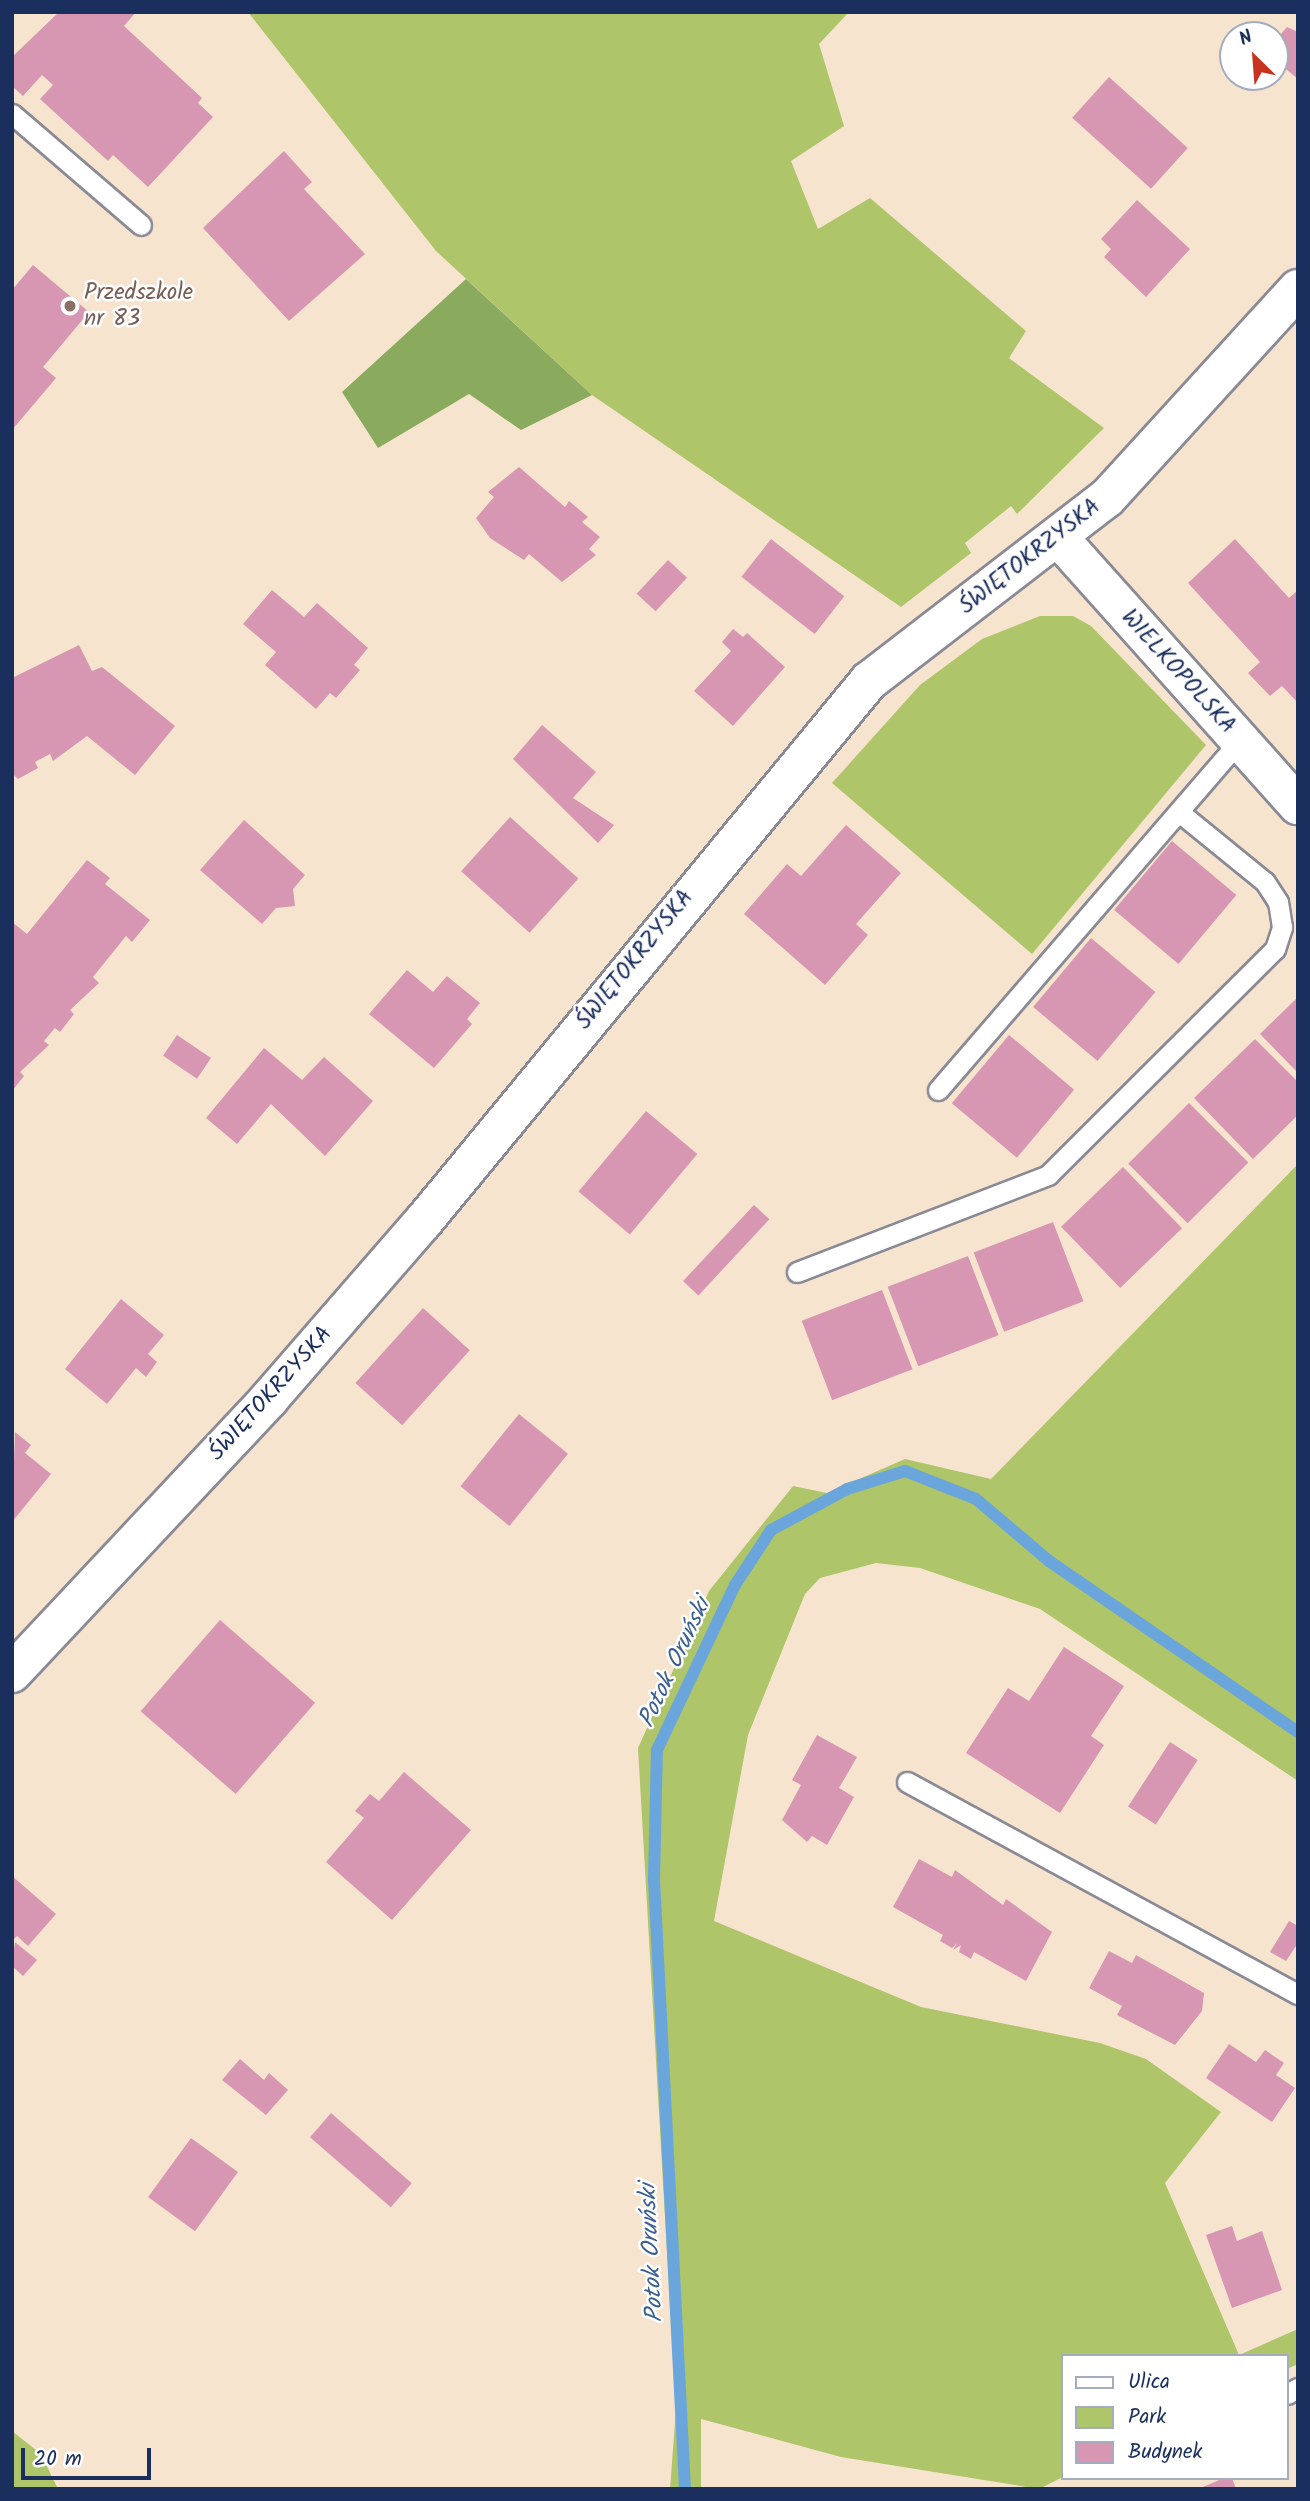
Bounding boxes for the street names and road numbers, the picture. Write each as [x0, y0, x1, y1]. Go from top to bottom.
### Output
street label: ŚWIĘTOKRZYSKA [954, 493, 1106, 621]
street label: WIELKOPOLSKA [1115, 604, 1241, 740]
street label: ŚWIĘTOKRZYSKA [570, 885, 700, 1035]
street label: ŚWIĘTOKRZYSKA [203, 1321, 339, 1467]

